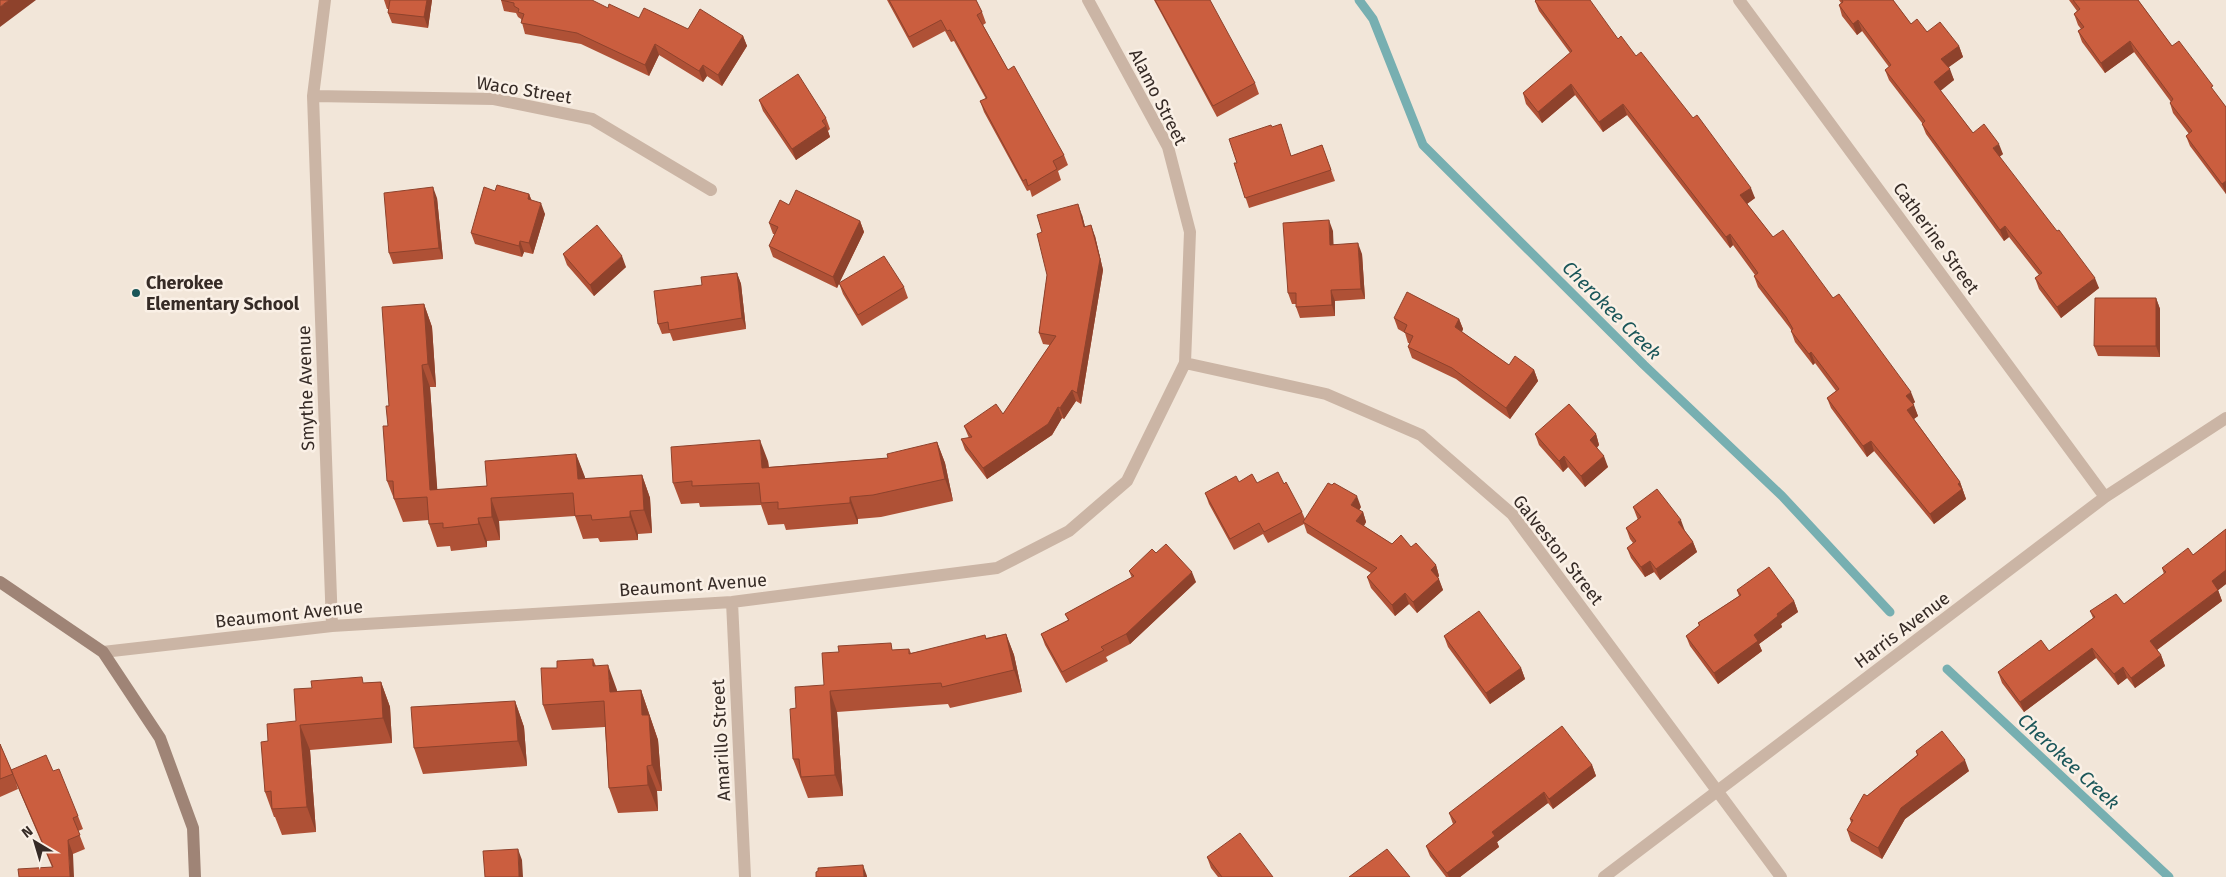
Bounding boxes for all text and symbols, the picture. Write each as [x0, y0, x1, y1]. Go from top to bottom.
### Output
street label: Alamo Street [1124, 45, 1192, 149]
street label: Waco Street [475, 72, 574, 108]
street label: Catherine Street [1888, 178, 1984, 298]
water label: Cherokee Creek [1557, 256, 1666, 365]
place label: Cherokee Elementary School [146, 272, 300, 315]
marker: Cherokee Elementary School [130, 287, 142, 299]
street label: Smythe Avenue [293, 325, 319, 451]
street label: Galveston Street [1508, 490, 1608, 610]
street label: Beaumont Avenue [618, 569, 768, 601]
street label: Harris Avenue [1850, 587, 1954, 673]
street label: Beaumont Avenue [214, 595, 364, 633]
street label: Amarillo Street [707, 678, 735, 802]
water label: Cherokee Creek [2013, 708, 2124, 814]
north arrow [10, 817, 60, 867]
text: N [18, 823, 36, 842]

